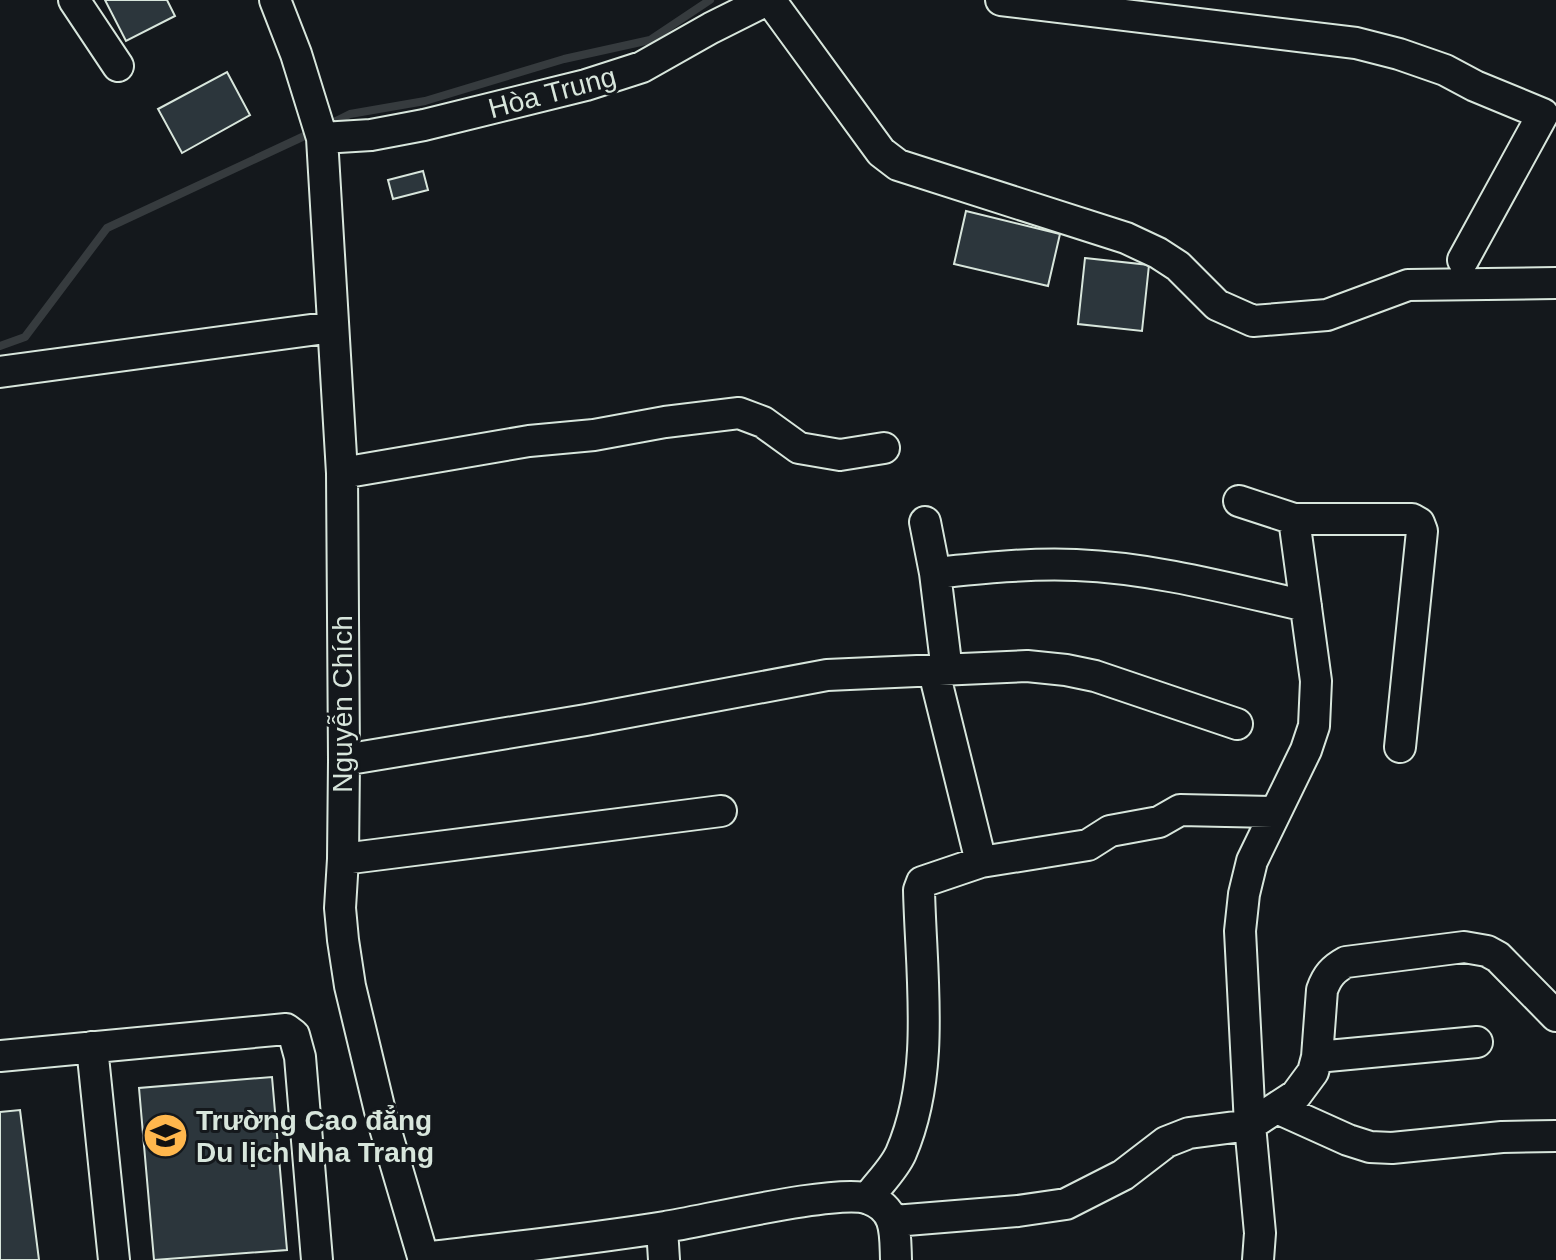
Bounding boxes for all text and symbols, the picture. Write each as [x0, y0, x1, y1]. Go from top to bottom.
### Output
street label: Hòa Trung [485, 61, 619, 124]
street label: Nguyễn Chích [327, 615, 358, 793]
place label: Trường Cao đẳng Du lịch Nha Trang [196, 1104, 434, 1168]
school or university icon: Trường Cao đẳng Du lịch Nha Trang [141, 1112, 189, 1160]

